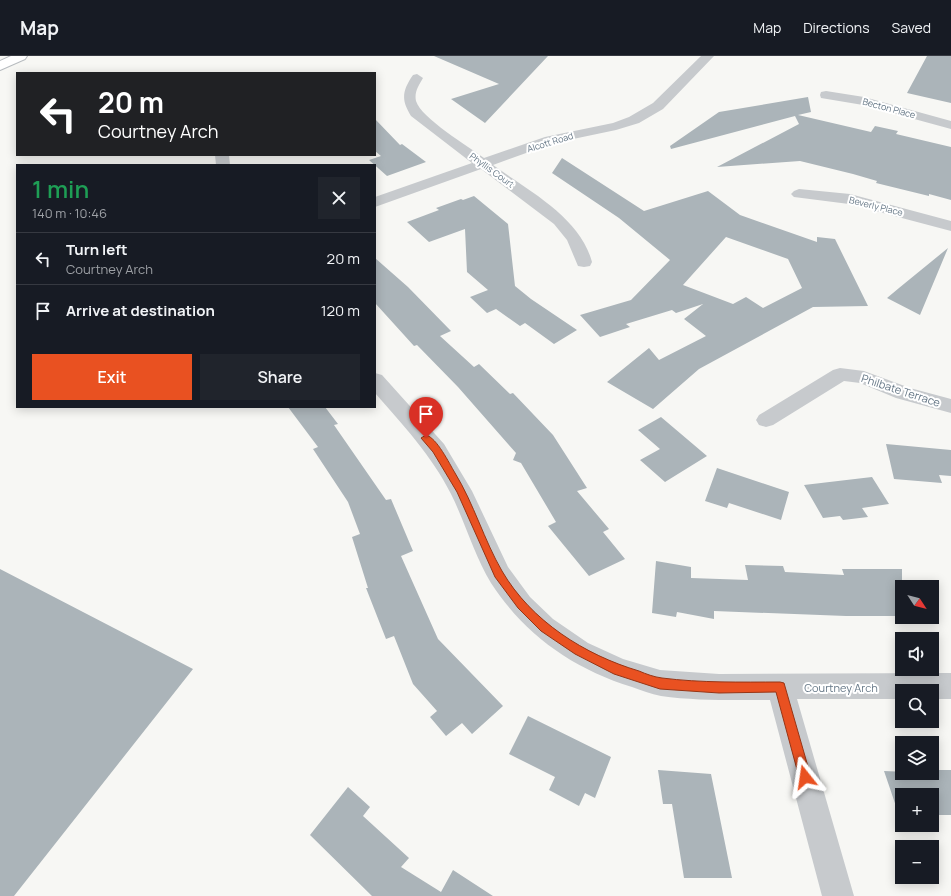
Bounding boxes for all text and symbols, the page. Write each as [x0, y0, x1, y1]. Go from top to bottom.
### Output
text: Map [20, 15, 59, 41]
text: Map [753, 18, 781, 37]
text: Directions [803, 18, 870, 37]
text: Saved [892, 18, 931, 37]
text: 20 m [98, 83, 164, 121]
icon: left [32, 88, 84, 140]
street label: Becton Place [861, 95, 917, 121]
text: Courtney Arch [98, 119, 218, 143]
street label: Alcott Road [525, 129, 575, 155]
street label: Phyllis Court [467, 149, 517, 191]
text: 1 min [32, 172, 89, 205]
button: close [318, 177, 360, 219]
street label: Beverly Place [848, 193, 904, 219]
text: 140 m · 10:46 [32, 204, 107, 222]
text: Turn left [66, 239, 128, 260]
icon: left [32, 248, 54, 270]
text: 20 m [327, 248, 360, 269]
text: Courtney Arch [66, 260, 153, 278]
icon: arrive [32, 300, 54, 322]
text: Arrive at destination [66, 300, 215, 321]
text: 120 m [321, 300, 360, 321]
button: Exit [32, 354, 192, 400]
button: Share [200, 354, 360, 400]
street label: Philbate Terrace [860, 370, 943, 410]
pin [409, 397, 443, 438]
icon: arrive [415, 403, 437, 425]
north arrow [895, 580, 939, 624]
map controls [895, 580, 939, 884]
button: sound [895, 632, 939, 676]
street label: Courtney Arch [804, 680, 878, 695]
button: search [895, 684, 939, 728]
button: layers [895, 736, 939, 780]
position arrow [784, 756, 826, 798]
button: + [895, 788, 939, 832]
button: − [895, 840, 939, 884]

